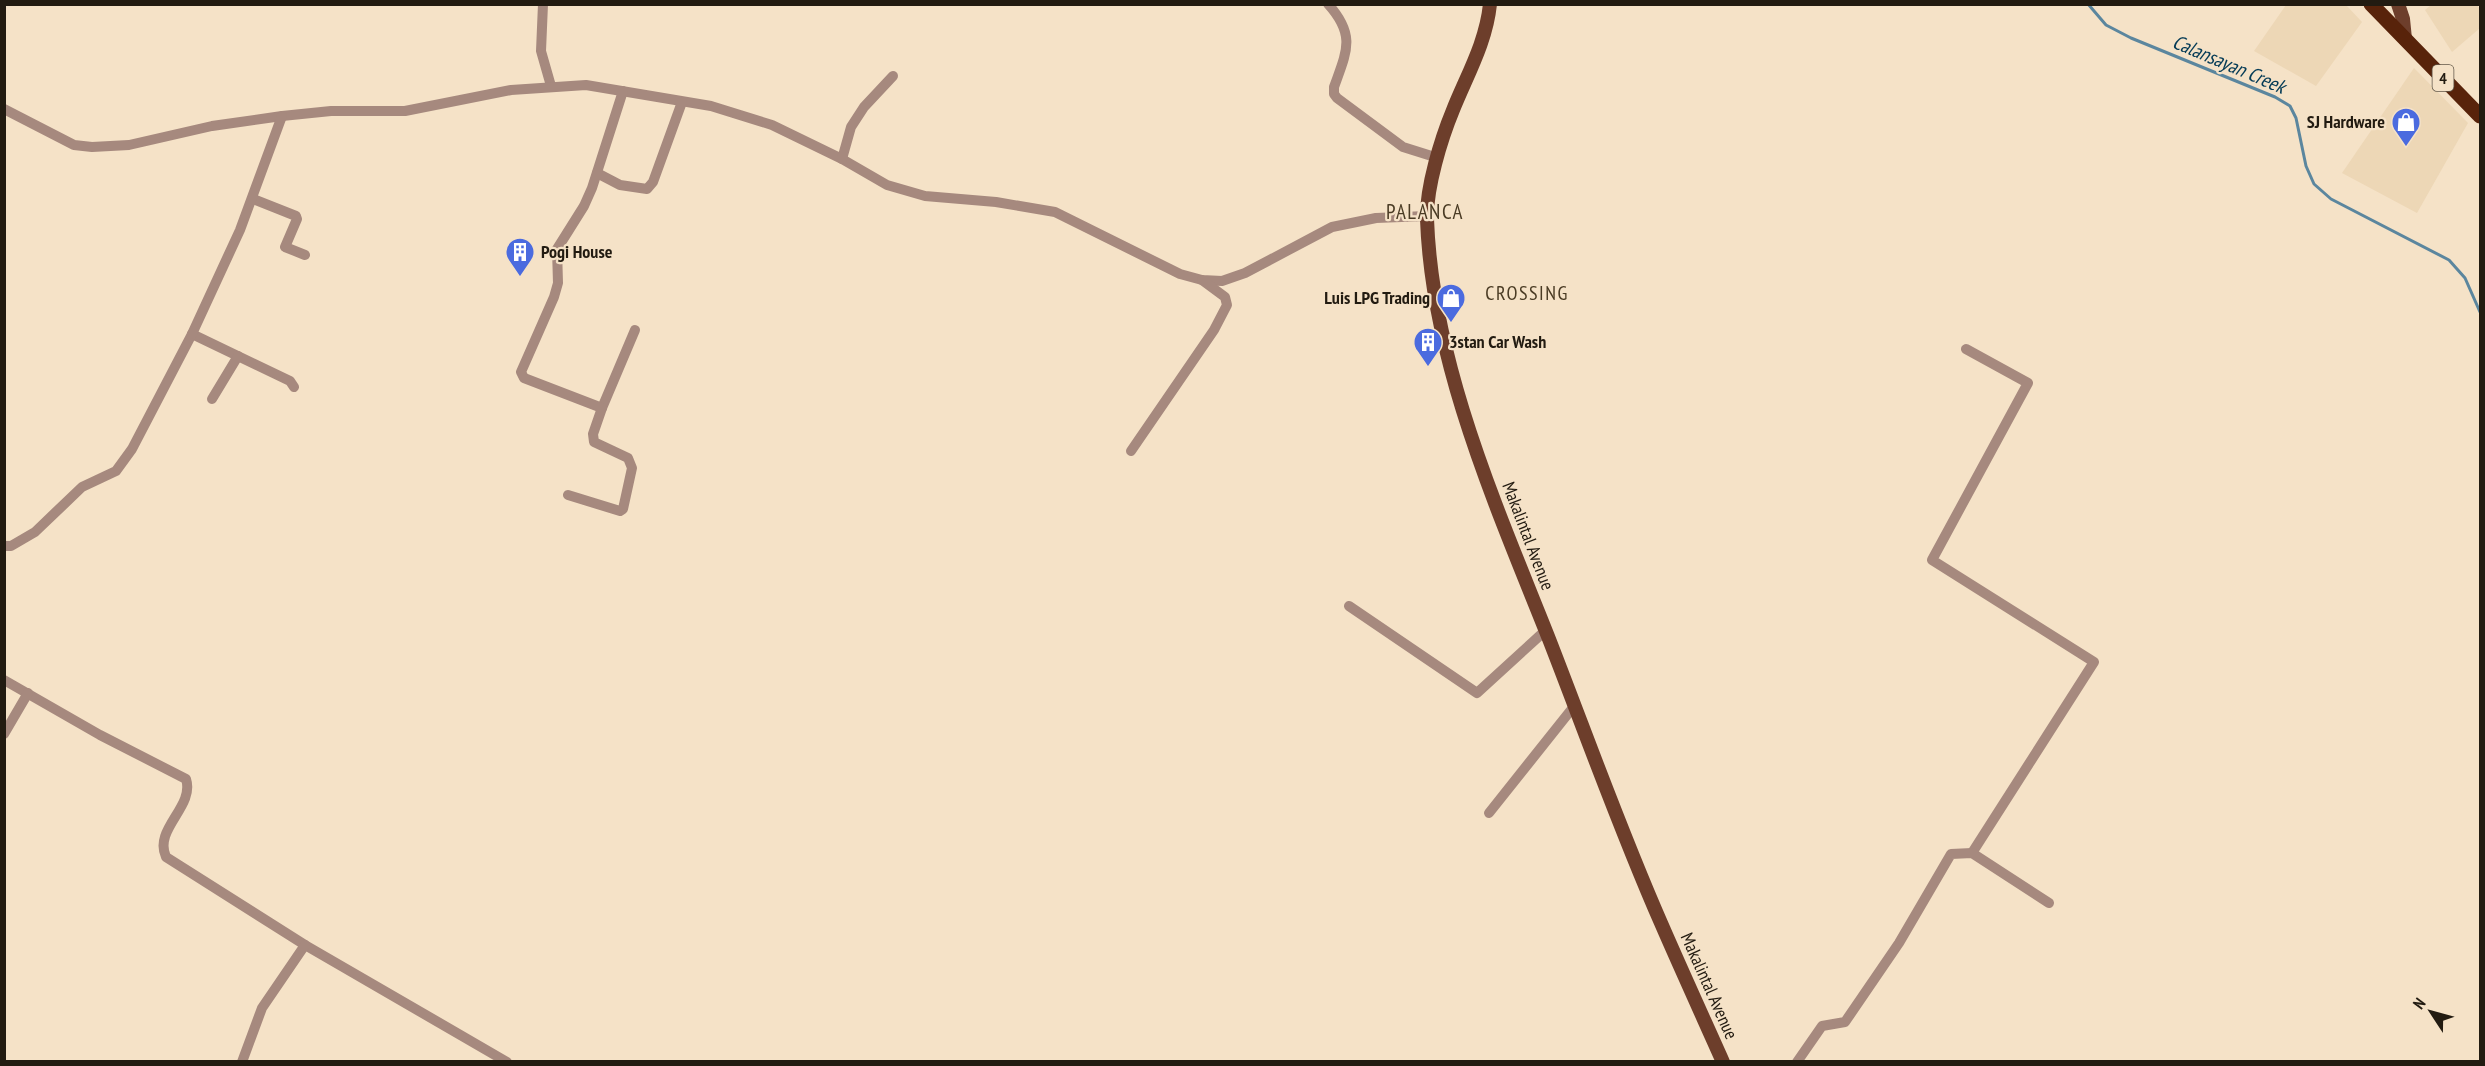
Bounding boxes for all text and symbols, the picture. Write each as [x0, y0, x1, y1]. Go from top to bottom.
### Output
water label: Calansayan Creek [2169, 29, 2291, 100]
road number: 4 [2432, 65, 2454, 91]
shop icon: SJ Hardware [2390, 106, 2422, 148]
place label: SJ Hardware [2307, 110, 2385, 133]
district label: PALANCA [1386, 198, 1464, 225]
building icon: Pogi House [504, 236, 536, 278]
place label: Pogi House [541, 240, 613, 263]
district label: CROSSING [1485, 280, 1569, 306]
shop icon: Luis LPG Trading [1435, 282, 1467, 324]
place label: Luis LPG Trading [1324, 286, 1430, 309]
building icon: 3stan Car Wash [1412, 326, 1444, 368]
place label: 3stan Car Wash [1449, 330, 1546, 353]
street label: Makalintal Avenue [1497, 478, 1560, 593]
street label: Makalintal Avenue [1676, 929, 1743, 1043]
north arrow [2401, 982, 2461, 1042]
text: N [2408, 994, 2429, 1013]

